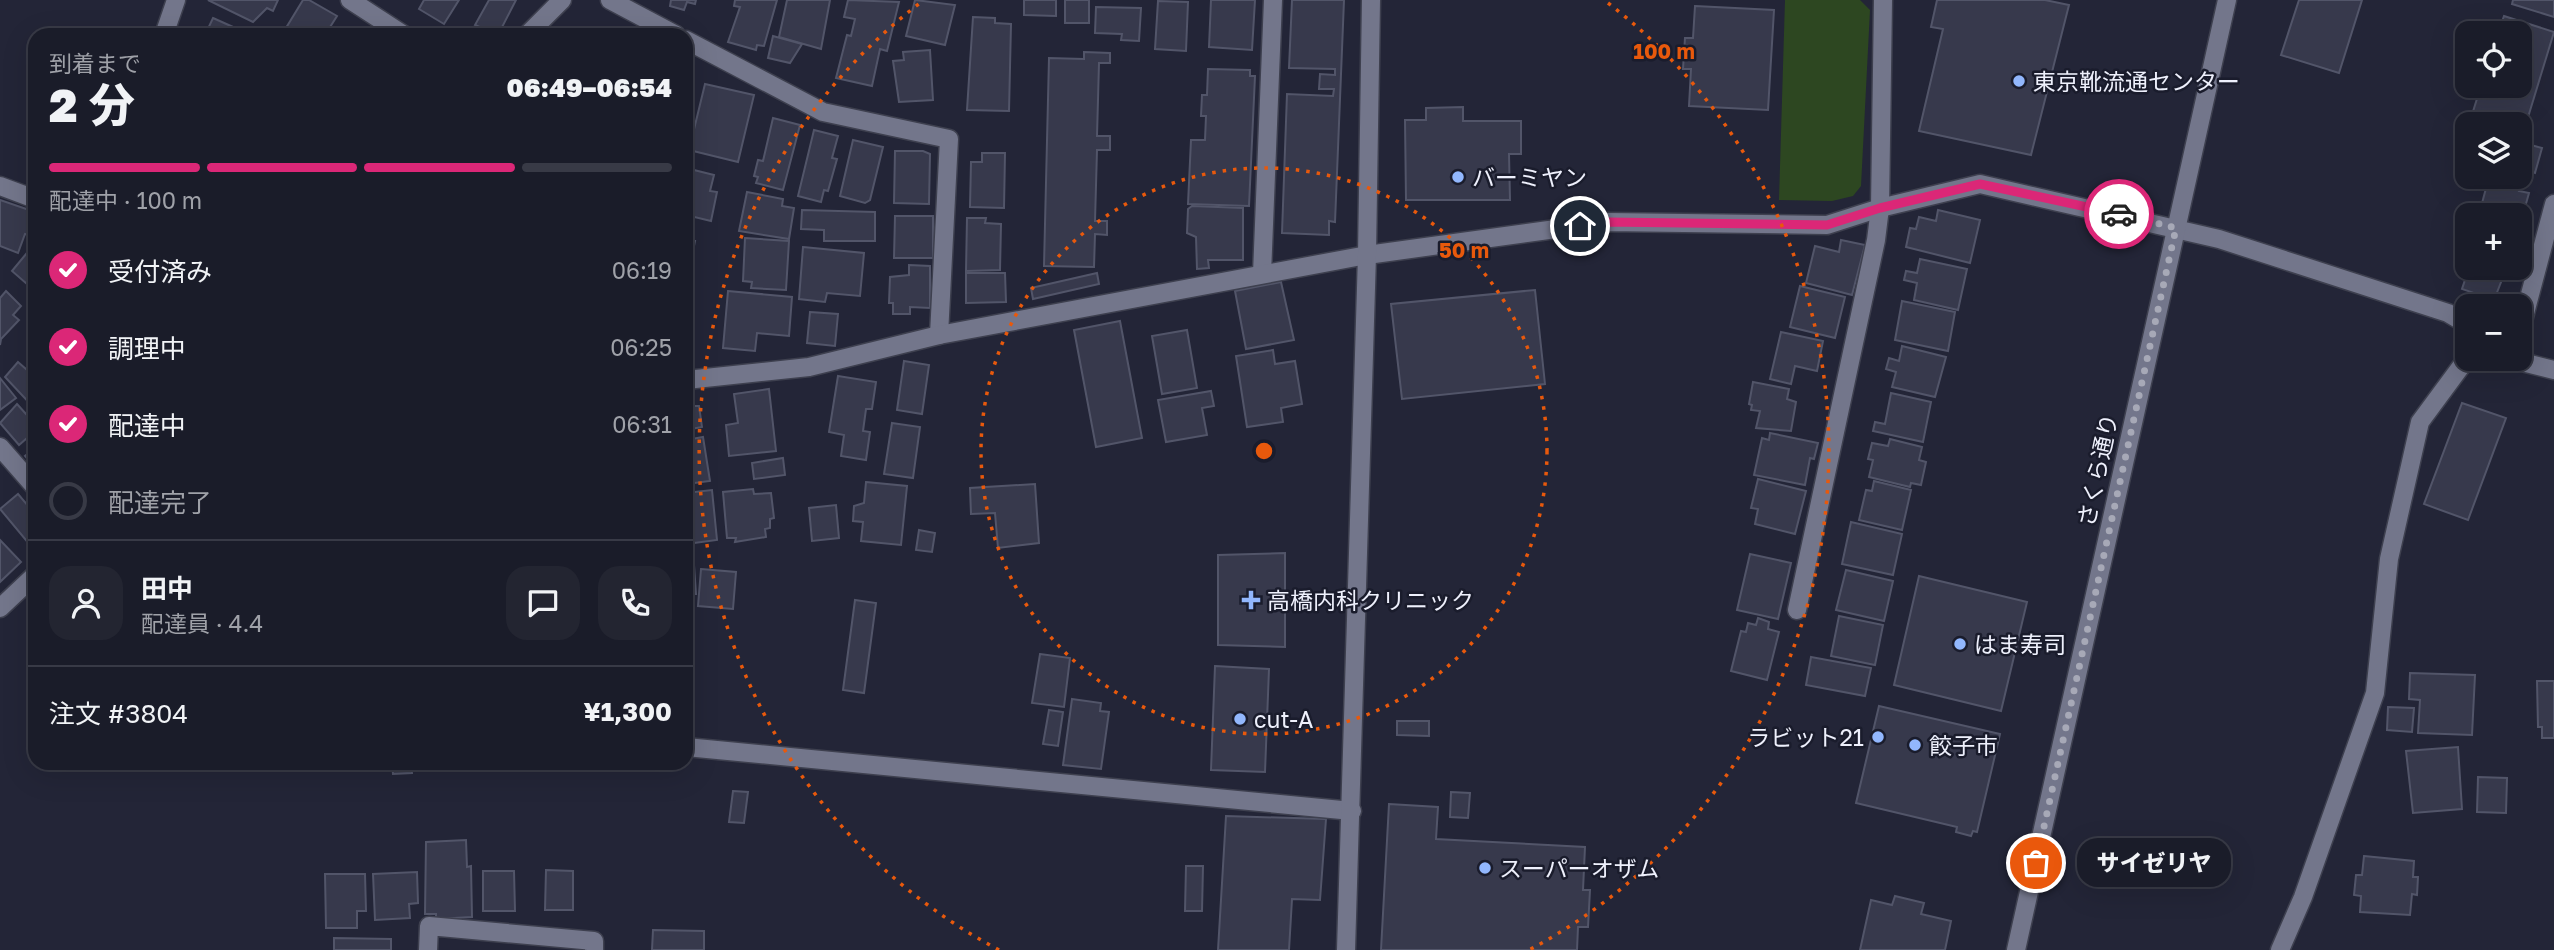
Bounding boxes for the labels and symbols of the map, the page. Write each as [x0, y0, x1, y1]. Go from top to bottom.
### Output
text: 100 m [1633, 38, 1695, 64]
place label: 東京靴流通センター [2033, 67, 2240, 95]
marker: 東京靴流通センター [2011, 73, 2027, 89]
place label: バーミヤン [1472, 163, 1587, 191]
marker: バーミヤン [1450, 169, 1466, 185]
courier [2084, 179, 2154, 249]
pin [1550, 196, 1610, 256]
text: 50 m [1439, 237, 1489, 263]
street label: さくら通り [2071, 411, 2123, 529]
centre of rings [1252, 439, 1276, 463]
place label: 高橋内科クリニック [1267, 586, 1474, 614]
marker: 高橋内科クリニック [1241, 590, 1261, 610]
place label: はま寿司 [1974, 630, 2066, 658]
marker: はま寿司 [1952, 636, 1968, 652]
place label: cut-A [1254, 705, 1313, 733]
marker: cut-A [1232, 711, 1248, 727]
place label: ラビット21 [1748, 723, 1864, 751]
marker: ラビット21 [1870, 729, 1886, 745]
place label: 餃子市 [1929, 731, 1998, 759]
marker: 餃子市 [1907, 737, 1923, 753]
pin [2006, 833, 2066, 893]
callout: サイゼリヤ [2078, 838, 2232, 888]
place label: スーパーオザム [1499, 854, 1659, 882]
marker: スーパーオザム [1477, 860, 1493, 876]

